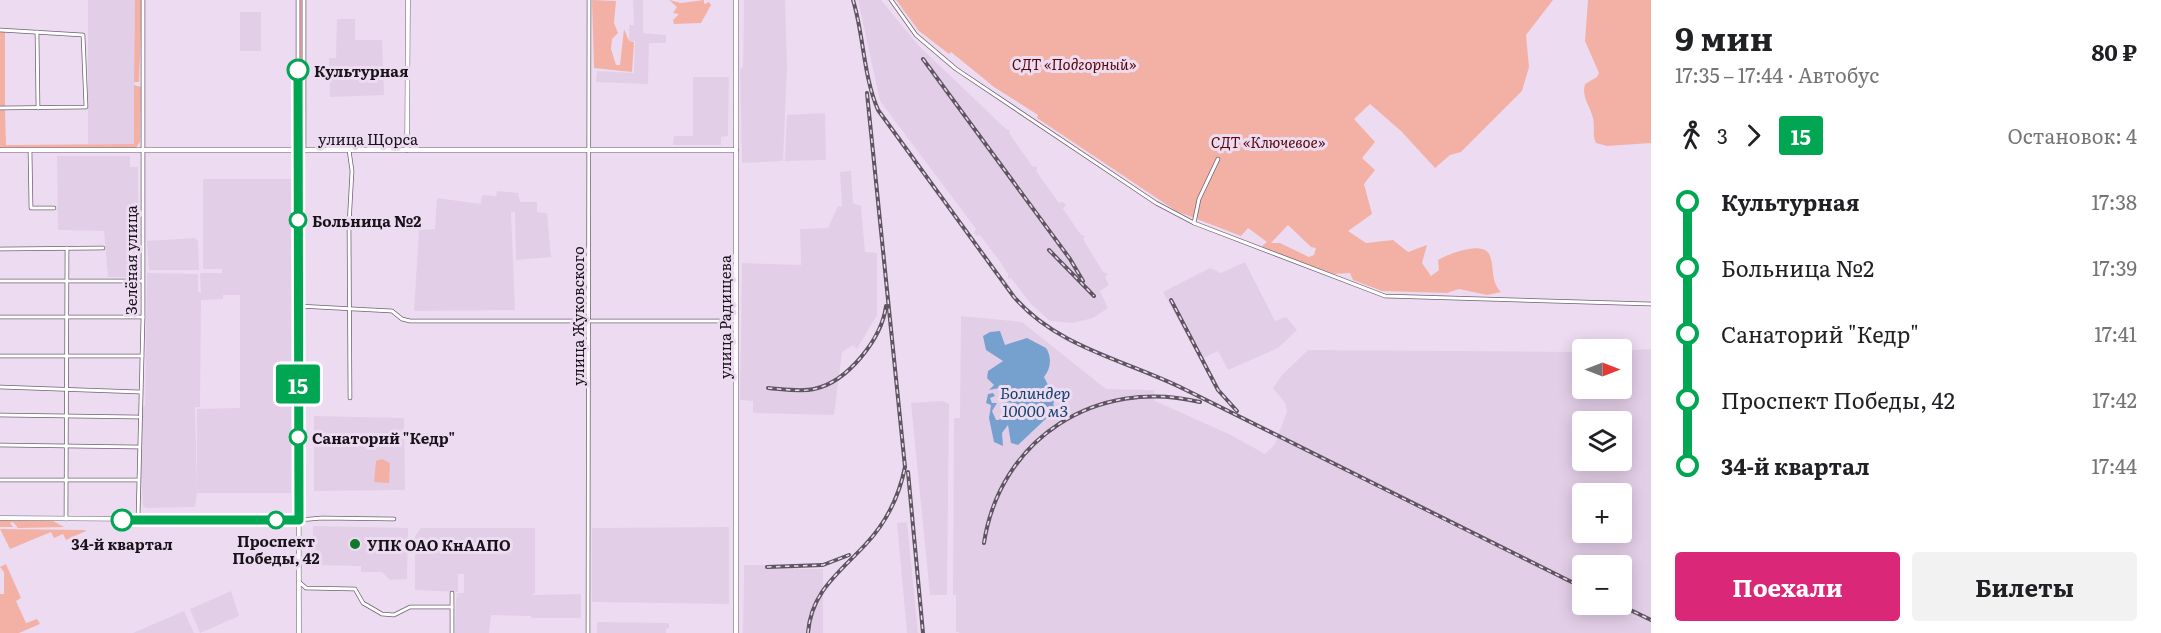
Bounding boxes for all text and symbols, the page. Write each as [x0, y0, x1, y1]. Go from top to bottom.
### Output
text: 9 мин [1675, 12, 1773, 61]
text: 80 ₽ [2091, 35, 2137, 68]
park label: СДТ «Подгорный» [1012, 52, 1137, 75]
marker: Культурная [287, 59, 309, 81]
place label: Культурная [314, 59, 409, 82]
text: 17:35 – 17:44 · Автобус [1675, 59, 1879, 89]
icon: walk [1675, 119, 1708, 152]
icon: forward [1737, 119, 1770, 152]
text: 3 [1717, 120, 1728, 150]
text: 15 [1791, 120, 1811, 151]
text: Остановок: 4 [2008, 120, 2137, 150]
street label: улица Щорса [318, 127, 419, 150]
park label: СДТ «Ключевое» [1211, 130, 1326, 153]
text: Культурная [1721, 185, 1860, 218]
text: 17:38 [2091, 186, 2137, 216]
street label: Зелёная улица [119, 204, 142, 315]
place label: Больница №2 [312, 209, 421, 232]
marker: Больница №2 [289, 211, 307, 229]
street label: улица Жуковского [566, 246, 589, 386]
text: Больница №2 [1721, 251, 1874, 284]
text: 17:39 [2092, 252, 2137, 282]
street label: улица Радищева [713, 254, 736, 379]
text: Санаторий "Кедр" [1721, 317, 1919, 350]
text: 17:41 [2094, 318, 2137, 348]
north arrow [1572, 339, 1632, 399]
map controls [1572, 339, 1632, 615]
line badge: 15 [271, 364, 325, 404]
text: 15 [288, 369, 308, 400]
water label: Болиндер 10000 м3 [1000, 380, 1070, 422]
text: Проспект Победы, 42 [1721, 383, 1955, 416]
text: 17:42 [2092, 384, 2137, 414]
button: layers [1572, 411, 1632, 471]
place label: Санаторий "Кедр" [312, 426, 455, 449]
marker: Санаторий "Кедр" [289, 428, 307, 446]
text: 34-й квартал [1721, 449, 1870, 482]
text: 17:44 [2091, 450, 2137, 480]
button: + [1572, 483, 1632, 543]
marker: 34-й квартал [111, 509, 133, 531]
marker: Проспект Победы, 42 [267, 511, 285, 529]
place label: Проспект Победы, 42 [232, 529, 320, 569]
place label: 34-й квартал [71, 532, 173, 555]
place label: УПК ОАО КнААПО [367, 533, 511, 556]
marker: УПК ОАО КнААПО [348, 537, 362, 551]
button: Поехали [1675, 552, 1900, 621]
button: Билеты [1912, 552, 2137, 621]
button: − [1572, 555, 1632, 615]

